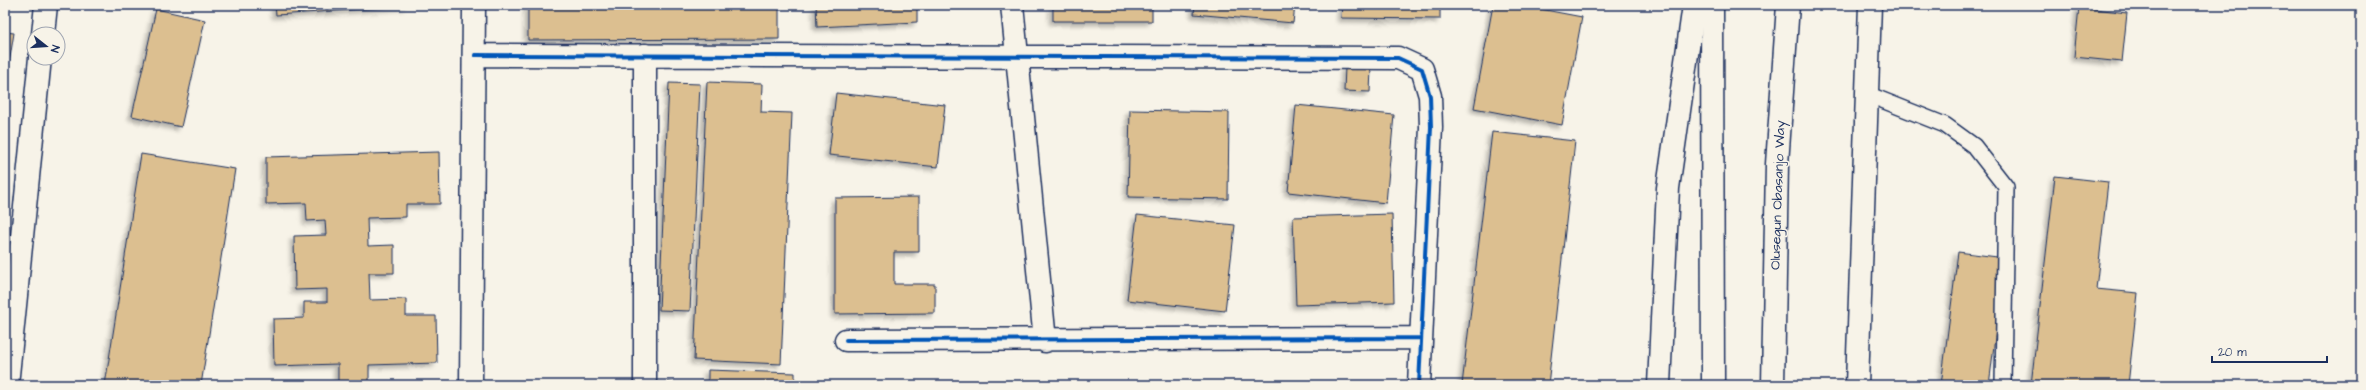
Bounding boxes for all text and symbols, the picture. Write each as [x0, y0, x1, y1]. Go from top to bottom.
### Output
north arrow [26, 26, 66, 66]
text: N [47, 43, 63, 54]
street label: Olusegun Obasanjo Way [1765, 120, 1791, 270]
scale bar [2212, 338, 2327, 364]
text: 20 m [2218, 344, 2247, 361]

